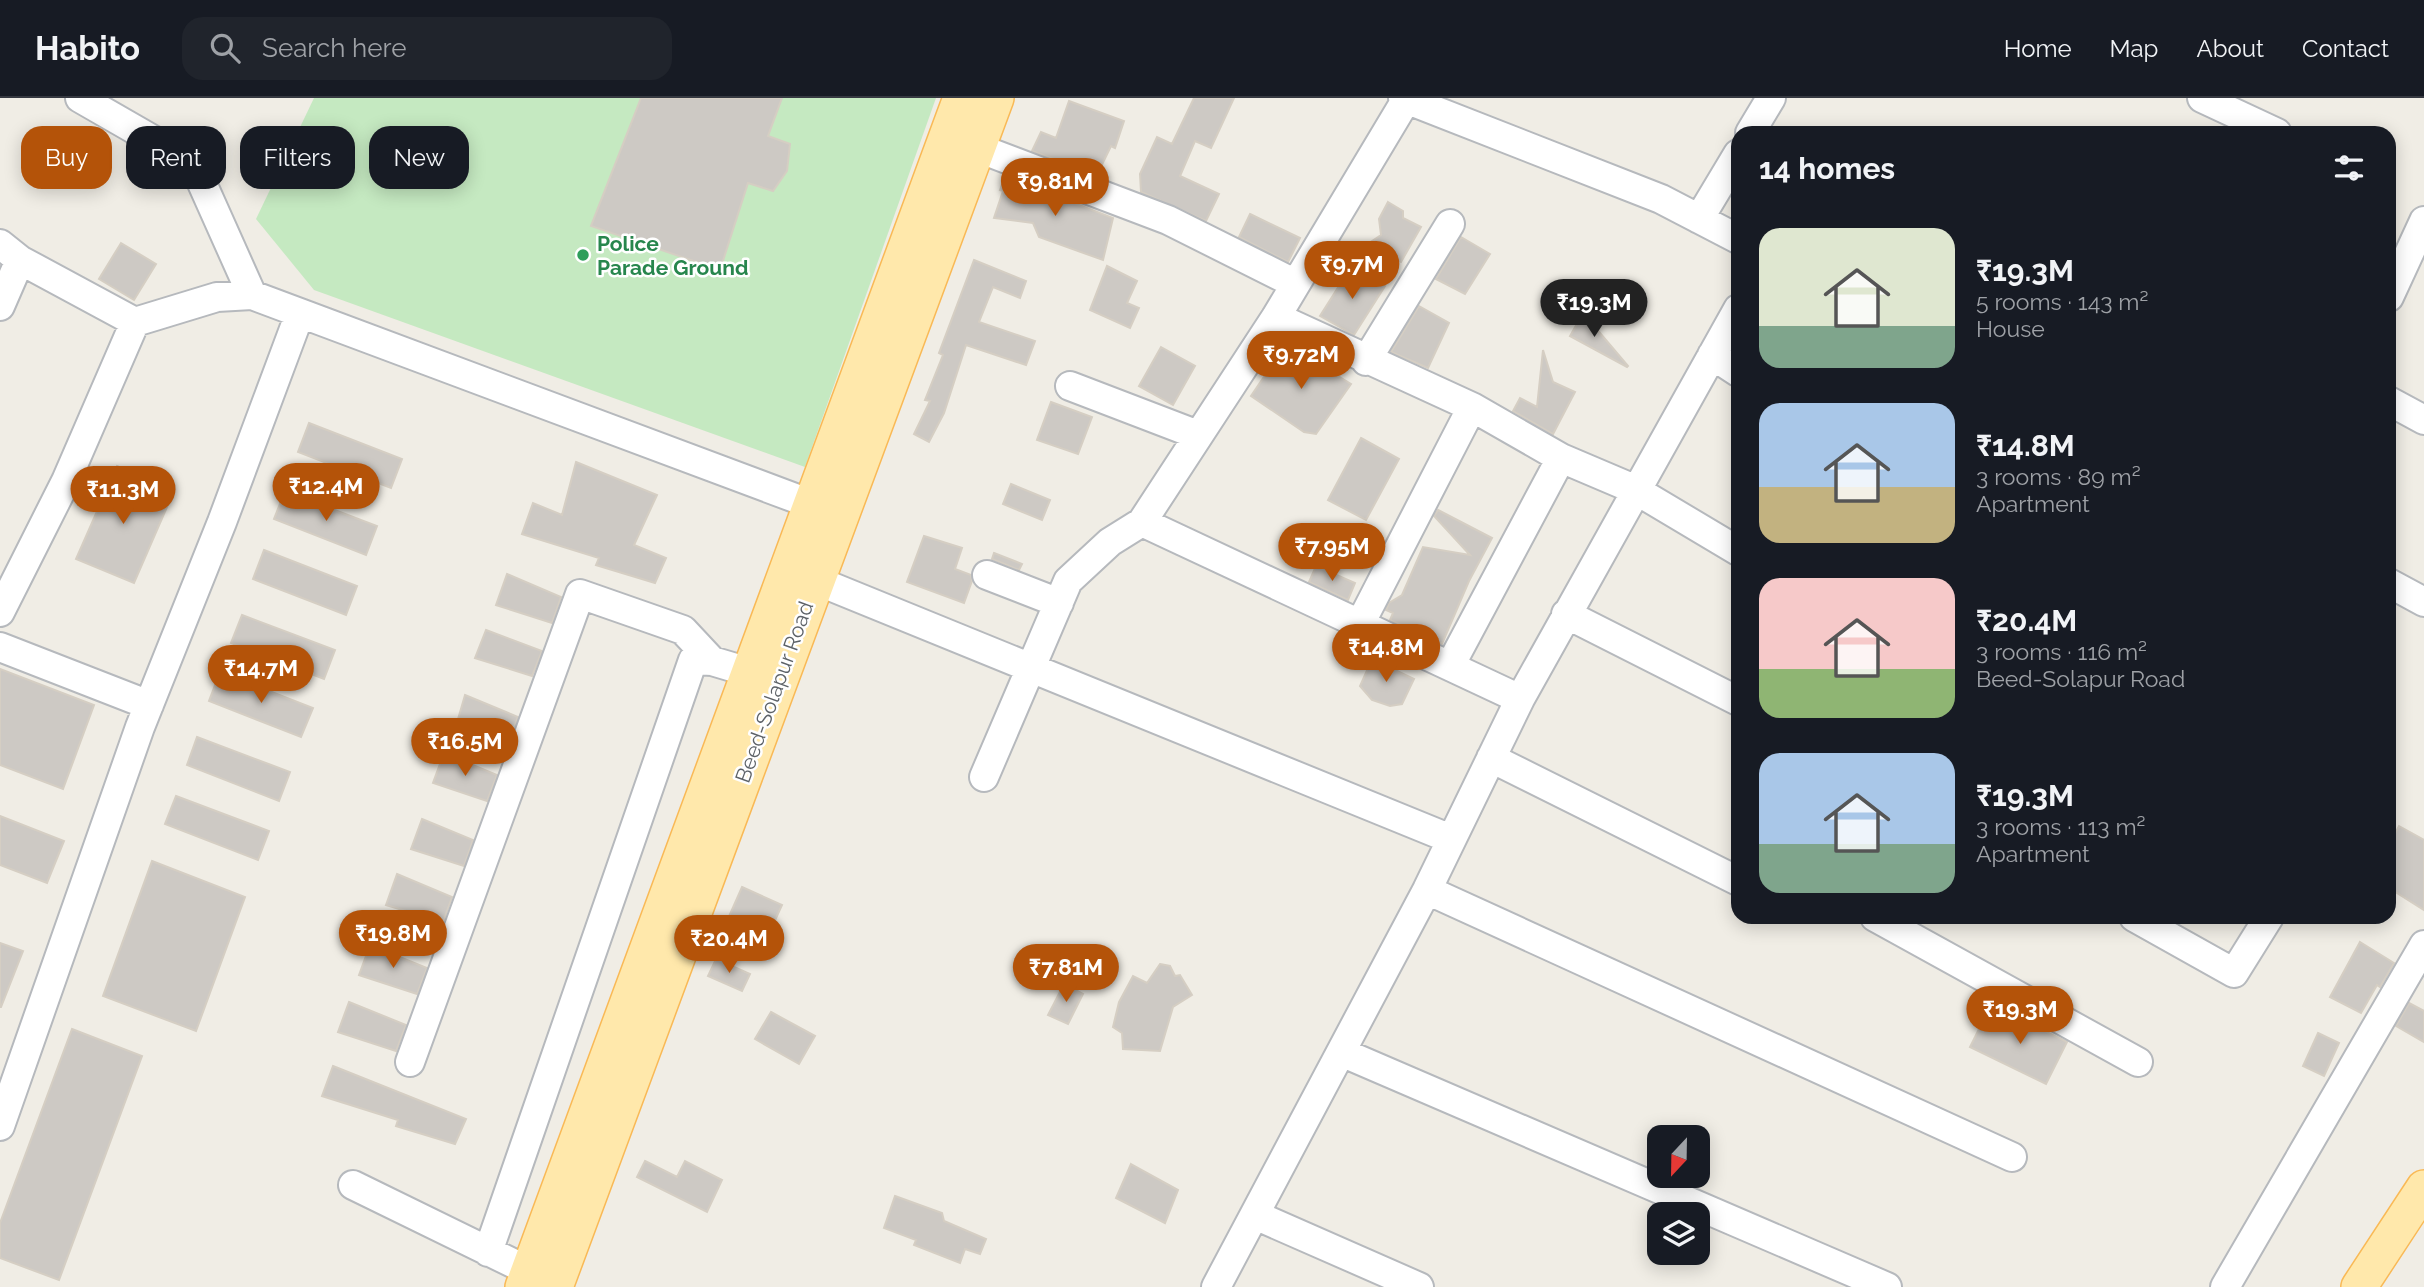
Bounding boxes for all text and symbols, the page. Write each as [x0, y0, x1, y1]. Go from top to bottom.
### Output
search box [182, 17, 672, 80]
text: Habito [35, 29, 140, 68]
icon: search [206, 29, 244, 67]
text: Search here [262, 33, 406, 63]
text: Home [2004, 34, 2072, 63]
text: Map [2110, 34, 2158, 63]
text: About [2196, 34, 2264, 63]
text: Contact [2302, 34, 2389, 63]
chip: Buy [21, 126, 112, 189]
chip: Rent [126, 126, 226, 189]
chip: Filters [240, 126, 355, 189]
chip: New [369, 126, 469, 189]
icon: filters [2330, 149, 2368, 187]
text: 14 homes [1759, 151, 1895, 186]
pin: ₹9.81M [998, 158, 1112, 218]
text: ₹9.81M [1017, 167, 1093, 194]
place label: Police Parade Ground [597, 231, 748, 280]
pin: ₹9.7M [1303, 242, 1401, 301]
marker: Police Parade Ground [575, 247, 591, 263]
text: ₹9.7M [1320, 250, 1384, 277]
text: ₹19.3M [1976, 253, 2074, 288]
icon: home [1815, 256, 1899, 340]
pin: ₹19.3M [1537, 280, 1651, 339]
text: ₹19.3M [1556, 288, 1632, 315]
text: 5 rooms · 143 m² [1976, 288, 2148, 315]
text: House [1976, 315, 2045, 342]
pin: ₹9.72M [1244, 331, 1358, 391]
text: ₹9.72M [1263, 340, 1339, 367]
text: ₹14.8M [1976, 428, 2075, 463]
icon: home [1815, 431, 1899, 515]
text: 3 rooms · 89 m² [1976, 463, 2141, 490]
pin: ₹12.4M [269, 464, 383, 523]
pin: ₹11.3M [66, 466, 180, 526]
text: ₹12.4M [289, 472, 363, 499]
text: ₹11.3M [87, 475, 159, 502]
text: Apartment [1976, 490, 2090, 517]
pin: ₹7.95M [1275, 524, 1389, 583]
text: ₹7.95M [1294, 532, 1370, 559]
street label: Beed-Solapur Road [730, 598, 818, 786]
text: ₹20.4M [1976, 603, 2077, 638]
icon: home [1815, 606, 1899, 690]
pin: ₹14.8M [1329, 624, 1443, 684]
text: ₹14.8M [1348, 633, 1424, 660]
text: 3 rooms · 116 m² [1976, 638, 2147, 665]
pin: ₹14.7M [204, 646, 318, 705]
text: ₹14.7M [224, 654, 298, 681]
text: Beed-Solapur Road [1976, 665, 2185, 692]
pin: ₹16.5M [408, 718, 522, 778]
text: ₹16.5M [427, 727, 503, 754]
text: ₹19.3M [1976, 778, 2074, 813]
icon: home [1815, 781, 1899, 865]
text: 3 rooms · 113 m² [1976, 813, 2145, 840]
text: Apartment [1976, 840, 2090, 867]
pin: ₹19.8M [336, 910, 450, 970]
pin: ₹20.4M [672, 916, 786, 975]
text: ₹19.8M [355, 919, 431, 946]
text: ₹20.4M [690, 924, 768, 951]
pin: ₹7.81M [1009, 944, 1123, 1004]
text: ₹7.81M [1029, 953, 1103, 980]
pin: ₹19.3M [1963, 986, 2077, 1046]
text: ₹19.3M [1982, 995, 2058, 1022]
north arrow [1647, 1125, 1710, 1188]
map controls [1647, 1125, 1710, 1265]
button: layers [1647, 1202, 1710, 1265]

